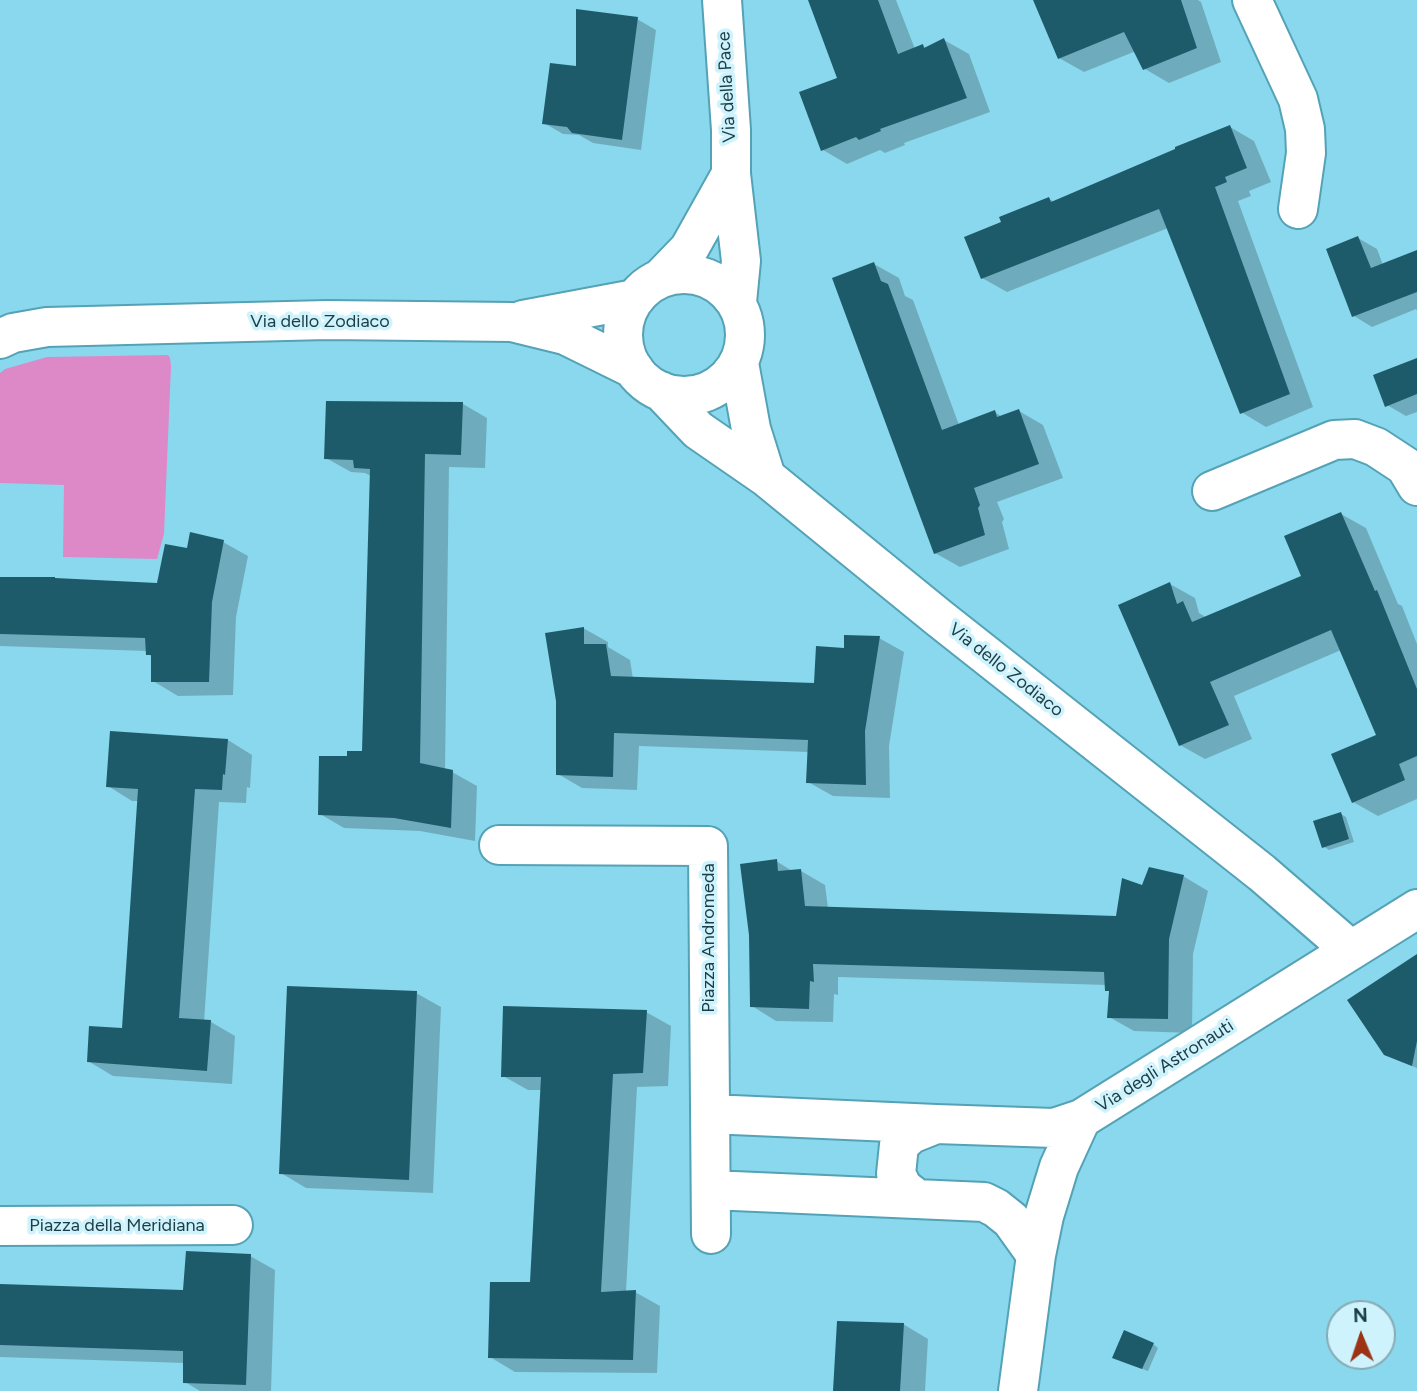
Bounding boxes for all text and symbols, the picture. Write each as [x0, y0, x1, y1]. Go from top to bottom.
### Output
street label: Via della Pace [713, 31, 741, 143]
street label: Via dello Zodiaco [250, 311, 390, 333]
street label: Via dello Zodiaco [944, 619, 1068, 721]
street label: Piazza Andromeda [698, 863, 720, 1013]
street label: Via degli Astronauti [1092, 1015, 1238, 1117]
street label: Piazza della Meridiana [29, 1215, 205, 1237]
north arrow [1326, 1300, 1396, 1370]
text: N [1353, 1304, 1368, 1327]

